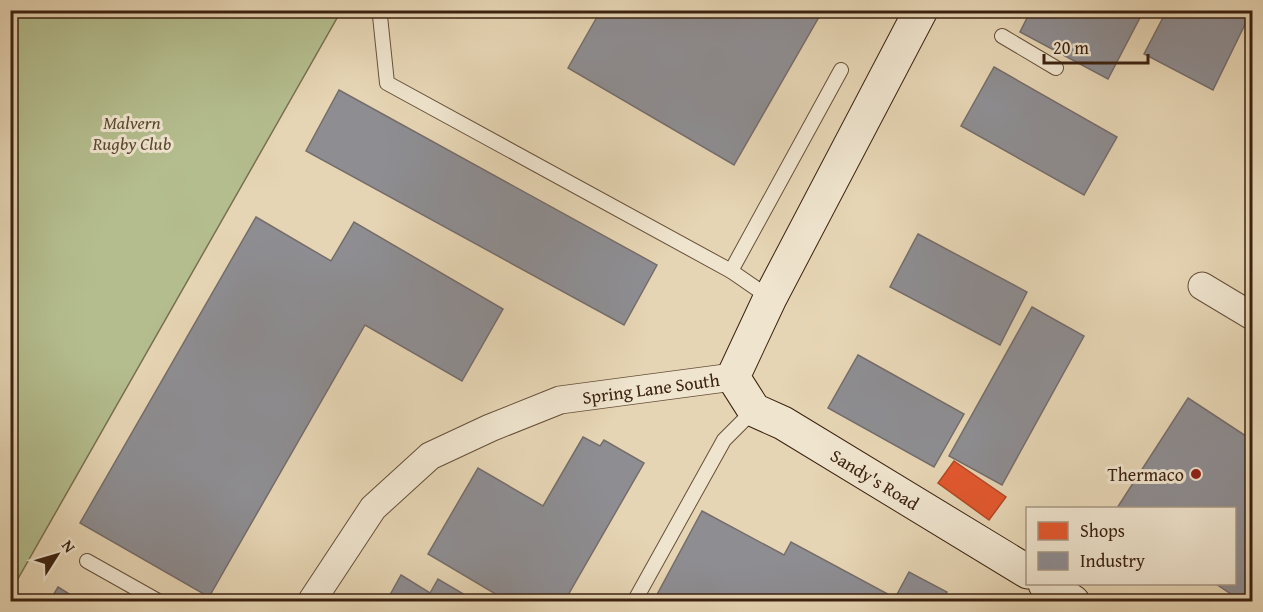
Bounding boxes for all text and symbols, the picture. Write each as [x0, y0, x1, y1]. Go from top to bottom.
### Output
scale bar [1044, 27, 1148, 65]
text: 20 m [1053, 34, 1089, 61]
park label: Malvern Rugby Club [92, 109, 172, 157]
street label: Spring Lane South [581, 365, 721, 410]
street label: Sandy's Road [826, 442, 925, 517]
place label: Thermaco [1108, 461, 1184, 488]
marker: Thermaco [1189, 467, 1203, 481]
legend [1026, 507, 1236, 585]
text: Shops [1080, 517, 1125, 544]
north arrow [27, 525, 87, 585]
text: N [56, 534, 82, 558]
text: Industry [1080, 547, 1145, 574]

